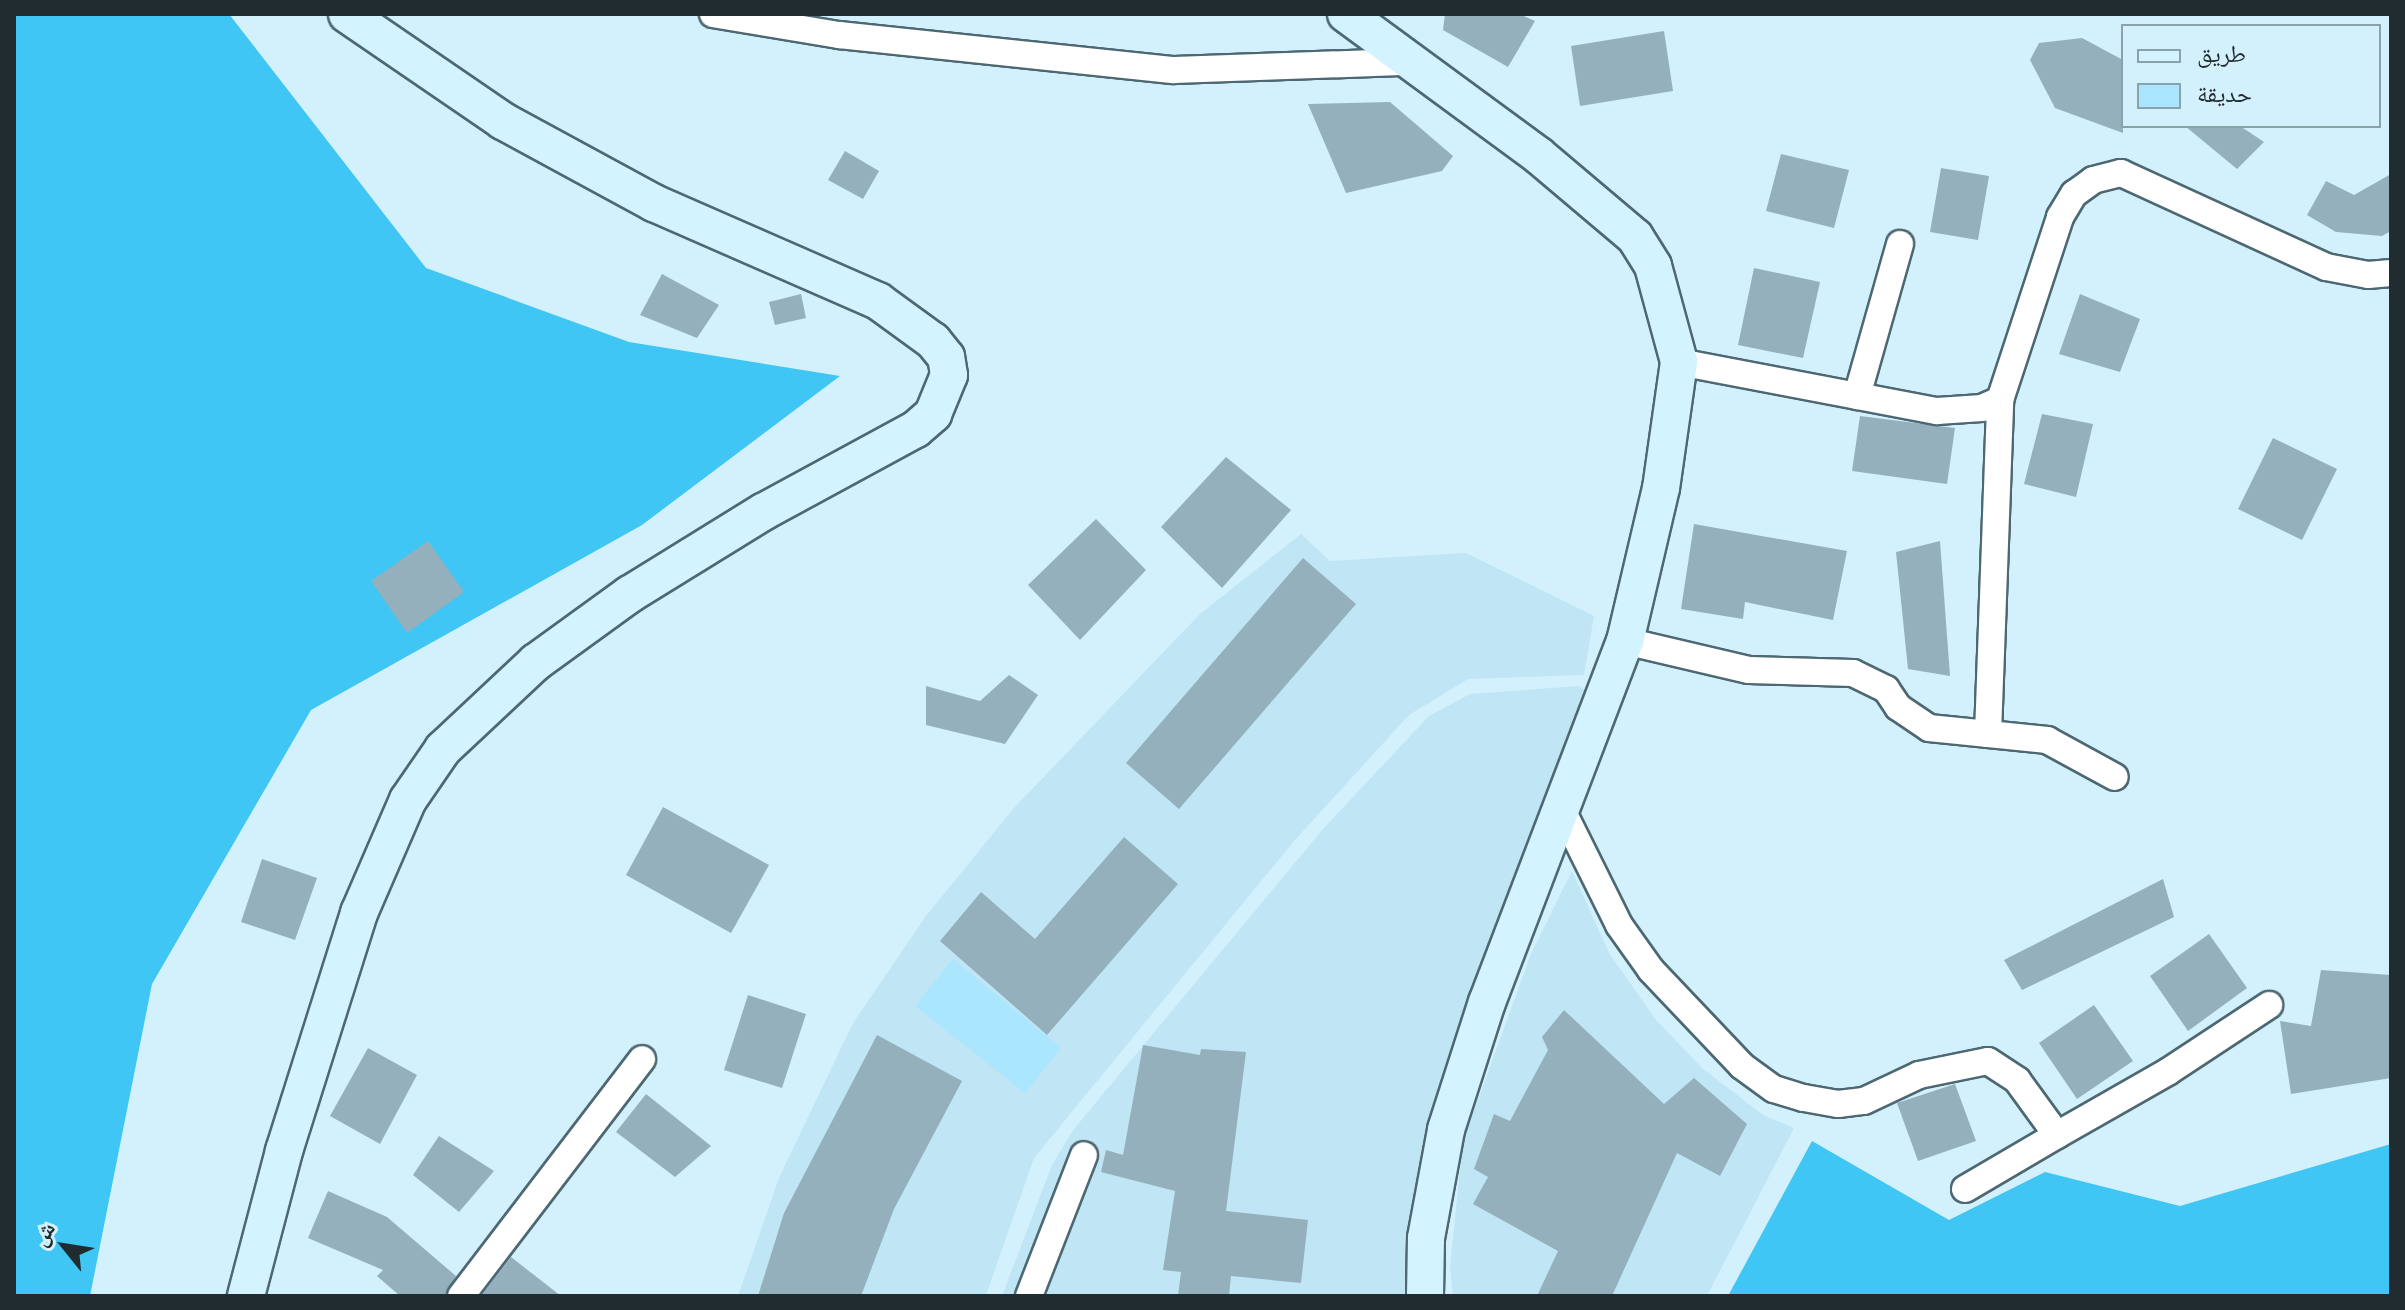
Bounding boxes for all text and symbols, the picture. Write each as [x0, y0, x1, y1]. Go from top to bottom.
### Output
legend [2121, 24, 2381, 128]
text: طريق [2197, 38, 2246, 68]
text: حديقة [2197, 78, 2252, 108]
north arrow [24, 1206, 104, 1286]
text: ش [25, 1217, 61, 1251]

